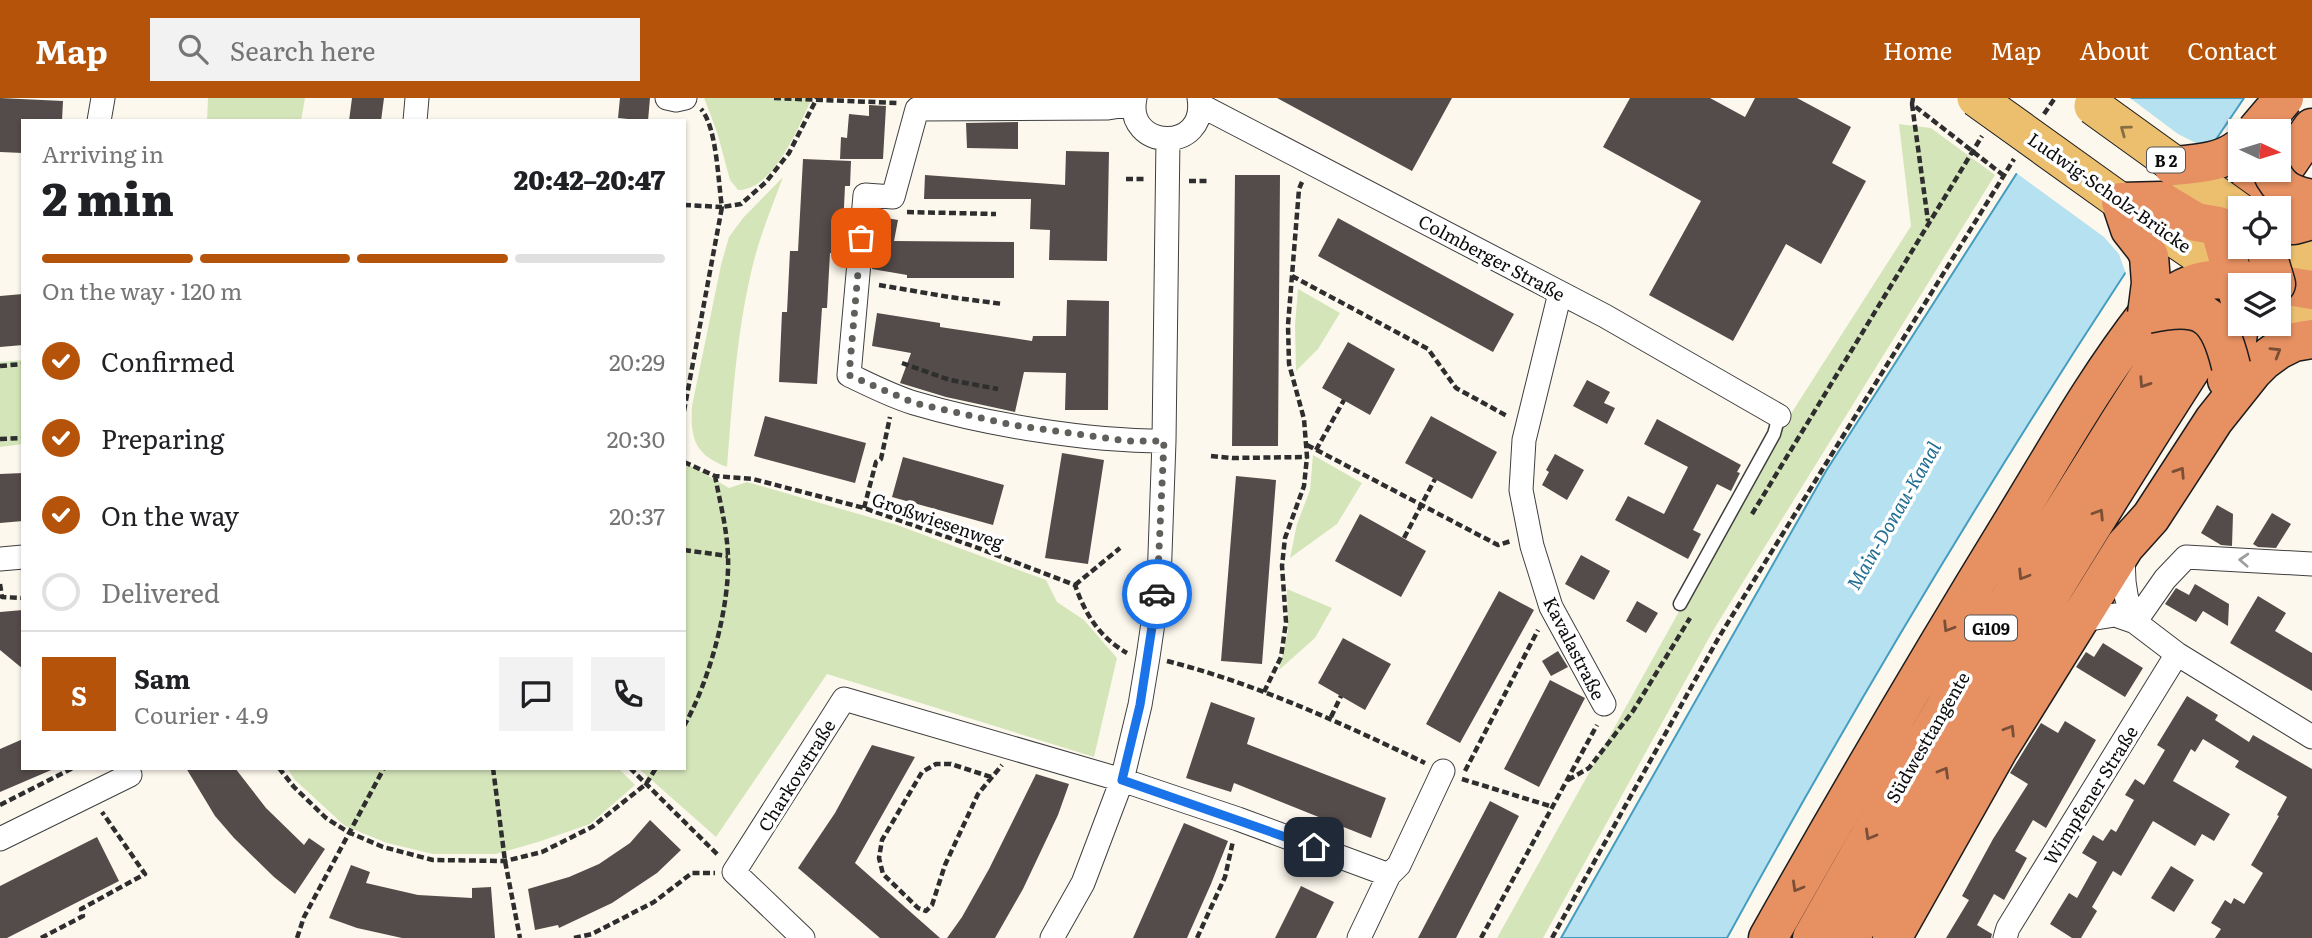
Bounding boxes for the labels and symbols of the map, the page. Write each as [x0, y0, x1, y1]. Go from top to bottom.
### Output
north arrow [2228, 119, 2291, 182]
street label: Ludwig-Scholz-Brücke [2023, 125, 2197, 259]
one-way arrow [2120, 125, 2133, 138]
road number: B 2 [2147, 148, 2185, 172]
street label: Colmberger Straße [1414, 207, 1570, 307]
pin [831, 208, 891, 268]
one-way arrow [2269, 348, 2282, 361]
one-way arrow [2139, 375, 2152, 388]
water label: Main-Donau-Kanal [1839, 435, 1947, 594]
one-way arrow [2172, 467, 2184, 480]
street label: Großwiesenweg [868, 485, 1008, 555]
one-way arrow [2091, 508, 2104, 521]
one-way arrow [2238, 553, 2249, 568]
courier [1122, 559, 1192, 629]
one-way arrow [2019, 568, 2032, 581]
street label: Kavalastraße [1537, 592, 1613, 704]
road number: G109 [1965, 615, 2017, 640]
one-way arrow [1943, 619, 1956, 632]
street label: Südwesttangente [1878, 666, 1976, 808]
street label: Charkovstraße [751, 714, 841, 836]
street label: Wimpfener Straße [2036, 720, 2144, 870]
one-way arrow [2002, 724, 2015, 737]
one-way arrow [1936, 767, 1949, 779]
pin [1284, 817, 1344, 877]
one-way arrow [1865, 827, 1878, 840]
one-way arrow [1792, 879, 1805, 892]

